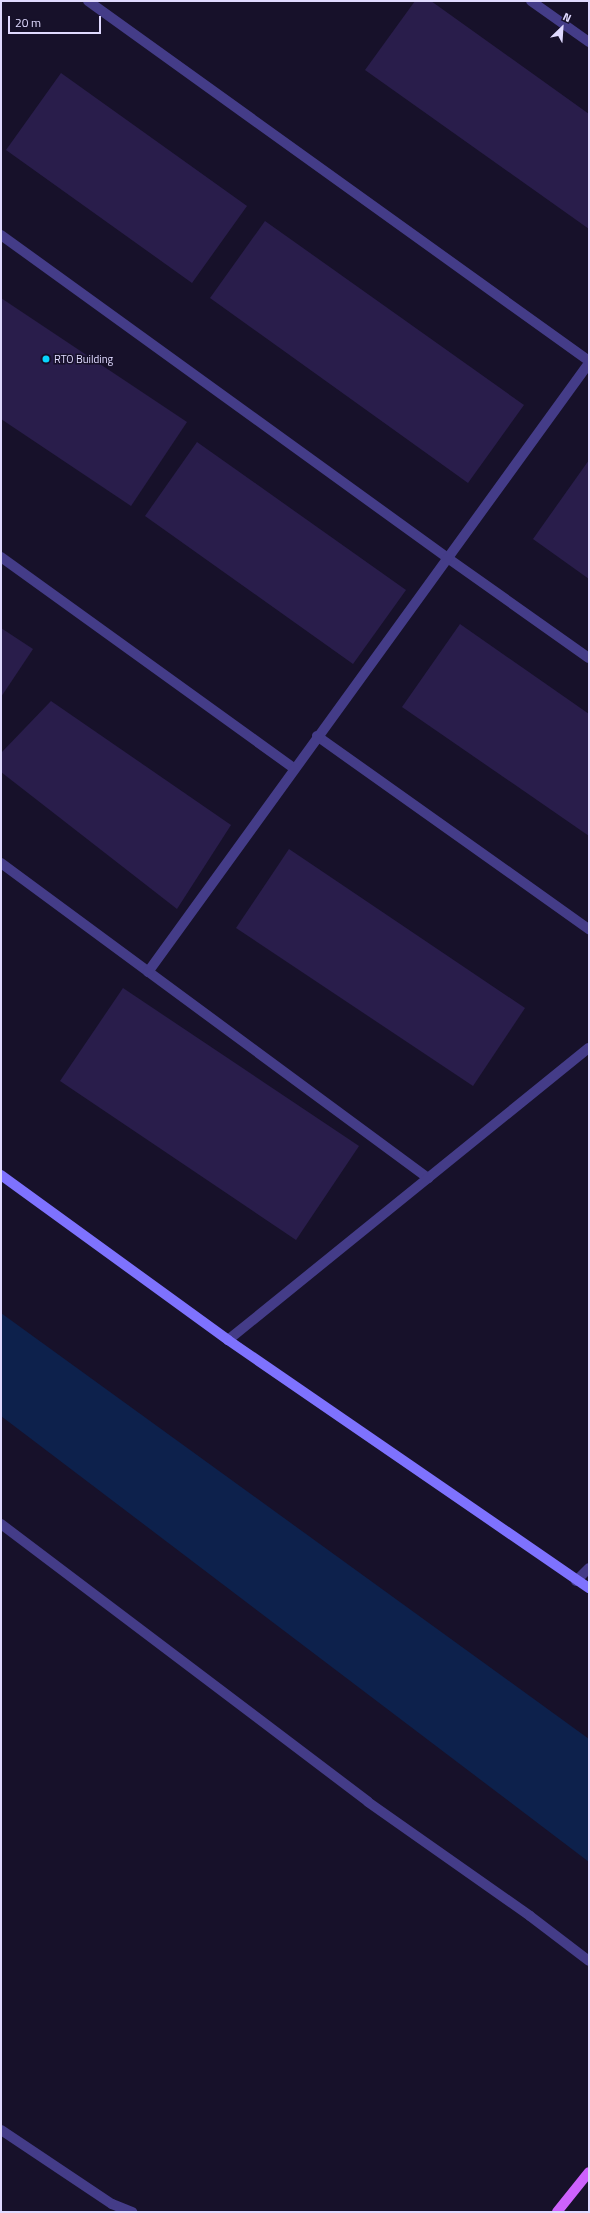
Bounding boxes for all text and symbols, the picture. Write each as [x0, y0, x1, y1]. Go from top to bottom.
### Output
scale bar [10, 8, 103, 34]
north arrow [542, 8, 582, 48]
text: N [560, 8, 574, 26]
text: 20 m [15, 13, 41, 32]
place label: RTO Building [54, 352, 113, 366]
marker: RTO Building [41, 354, 51, 364]

